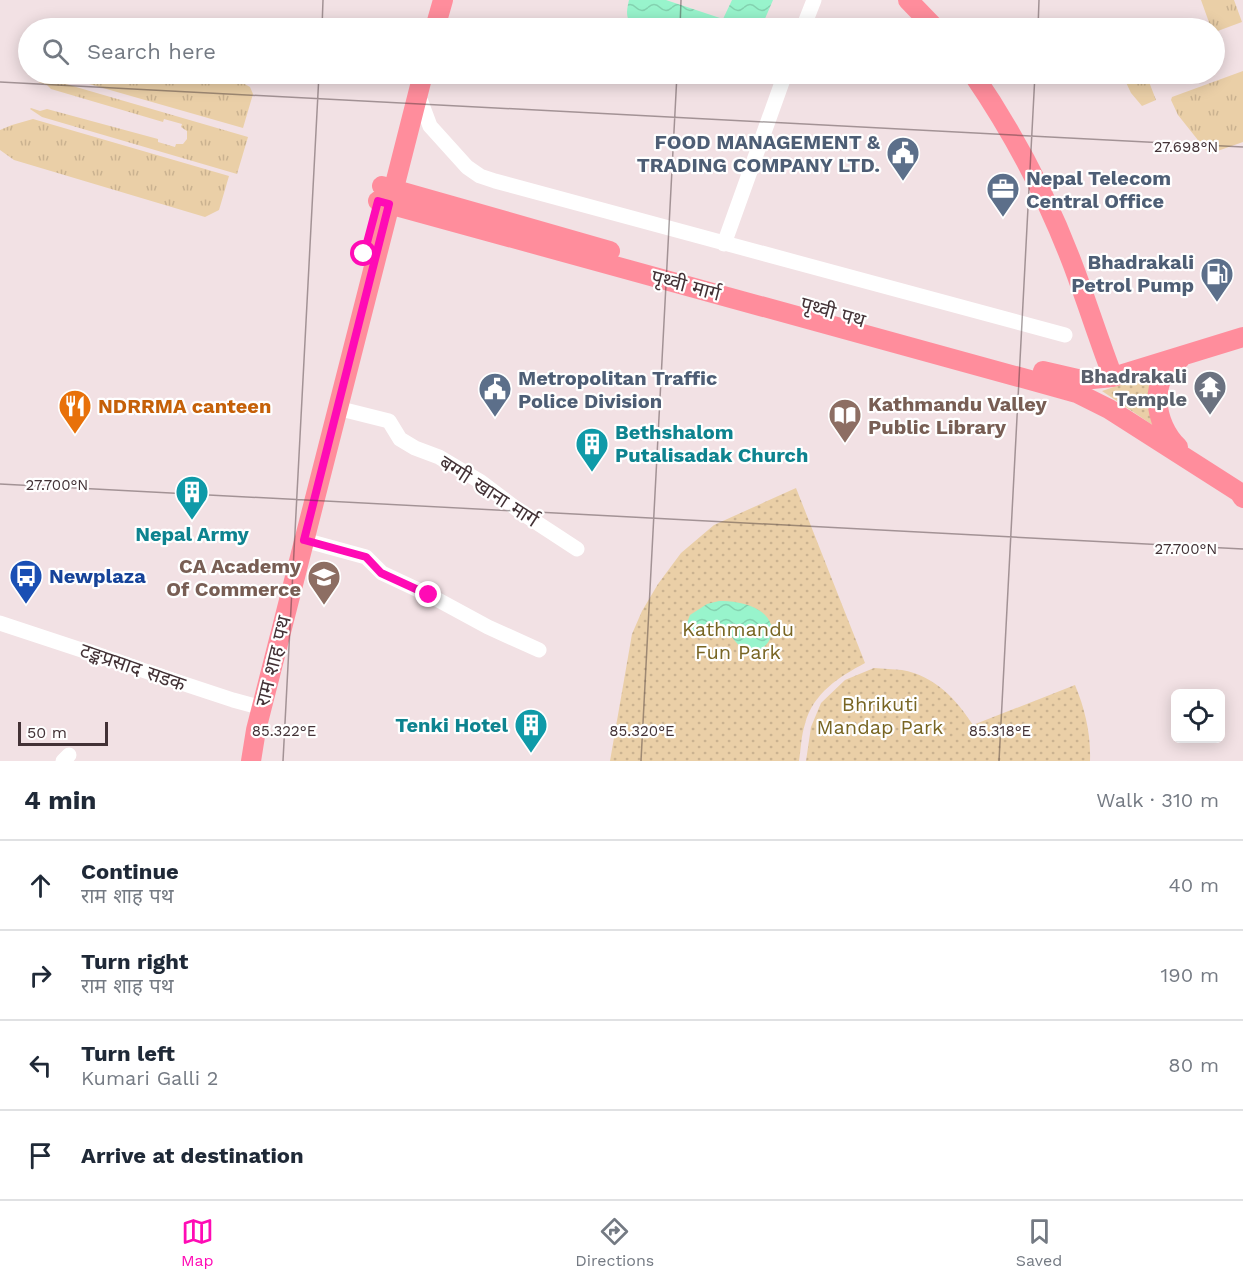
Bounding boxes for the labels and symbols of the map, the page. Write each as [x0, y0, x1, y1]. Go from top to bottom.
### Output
place label: FOOD MANAGEMENT & TRADING COMPANY LTD. [637, 130, 880, 177]
public building icon: FOOD MANAGEMENT & TRADING COMPANY LTD. [885, 135, 921, 182]
text: 27.698°N [1154, 138, 1218, 156]
place label: Nepal Telecom Central Office [1026, 166, 1171, 213]
office icon: Nepal Telecom Central Office [985, 171, 1021, 218]
route start [350, 240, 376, 266]
place label: Bhadrakali Petrol Pump [1071, 250, 1194, 297]
fuel station icon: Bhadrakali Petrol Pump [1199, 256, 1235, 303]
street label: पृथ्वी मार्ग [649, 264, 724, 307]
street label: पृथ्वी पथ [798, 291, 869, 334]
place label: Bhadrakali Temple [1081, 364, 1187, 411]
place label: Metropolitan Traffic Police Division [518, 366, 717, 413]
temple icon: Bhadrakali Temple [1192, 369, 1228, 416]
public building icon: Metropolitan Traffic Police Division [477, 371, 513, 418]
restaurant icon: NDRRMA canteen [57, 388, 93, 435]
place label: Kathmandu Valley Public Library [868, 392, 1048, 439]
place label: NDRRMA canteen [98, 394, 271, 418]
library icon: Kathmandu Valley Public Library [827, 397, 863, 444]
place label: Bethshalom Putalisadak Church [615, 420, 808, 467]
building icon: Bethshalom Putalisadak Church [574, 426, 610, 473]
street label: बग्गी खाना मार्ग [435, 450, 544, 532]
building icon: Nepal Army [174, 474, 210, 521]
text: 27.700°N [26, 476, 88, 494]
place label: Nepal Army [135, 522, 250, 546]
text: 27.700°N [1155, 540, 1217, 558]
place label: CA Academy Of Commerce [166, 554, 302, 601]
bus stop icon: Newplaza [8, 558, 44, 605]
school or university icon: CA Academy Of Commerce [306, 559, 342, 606]
place label: Newplaza [49, 564, 146, 588]
route end [415, 581, 441, 607]
street label: राम शाह पथ [250, 612, 296, 709]
park label: Kathmandu Fun Park [682, 617, 794, 664]
street label: टङ्कप्रसाद सडक [77, 638, 189, 696]
park label: Bhrikuti Mandap Park [817, 692, 943, 739]
building icon: Tenki Hotel [513, 707, 549, 754]
place label: Tenki Hotel [395, 713, 508, 737]
scale bar [18, 719, 108, 746]
text: 85.322°E [252, 722, 316, 740]
text: 85.320°E [609, 722, 675, 740]
text: 85.318°E [969, 722, 1031, 740]

